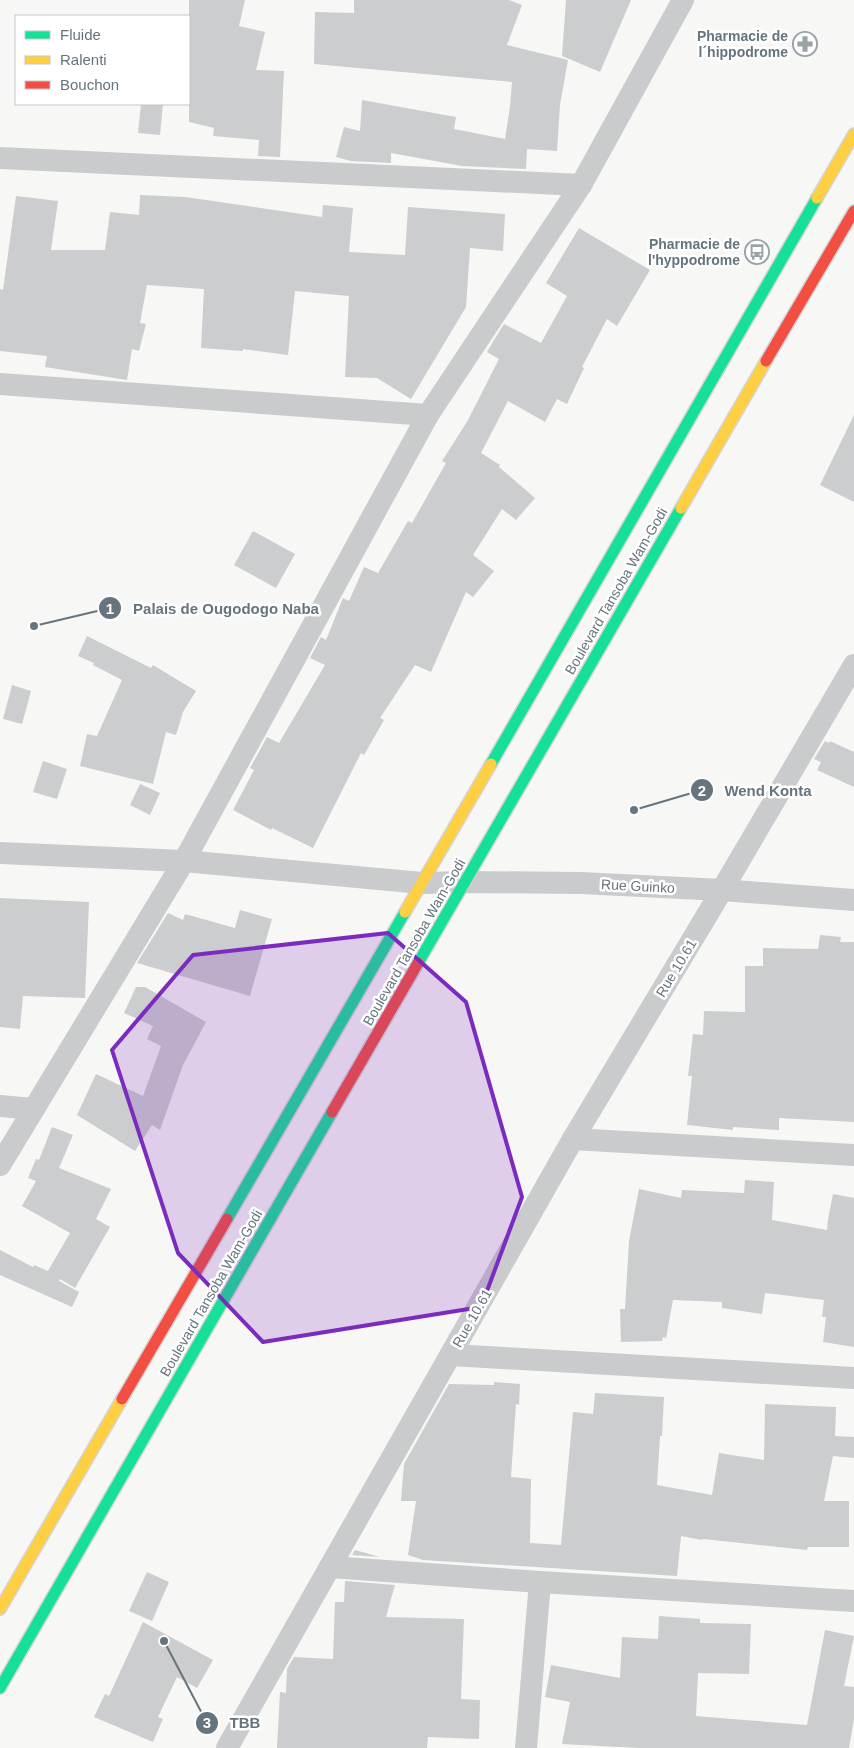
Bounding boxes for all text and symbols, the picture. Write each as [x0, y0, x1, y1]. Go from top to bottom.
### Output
legend [15, 15, 190, 105]
text: Fluide [60, 26, 101, 43]
place label: Pharmacie de l´hippodrome [697, 28, 788, 60]
pharmacy icon: Pharmacie de l´hippodrome [792, 31, 818, 57]
text: Ralenti [60, 51, 107, 68]
text: Bouchon [60, 76, 119, 93]
place label: Pharmacie de l'hyppodrome [648, 236, 740, 268]
bus stop icon: Pharmacie de l'hyppodrome [744, 239, 770, 265]
street label: Boulevard Tansoba Wam-Godi [562, 505, 670, 677]
callout: Palais de Ougodogo Naba [98, 593, 329, 623]
text: 1 [106, 600, 114, 617]
text: Palais de Ougodogo Naba [133, 600, 320, 617]
callout: Wend Konta [689, 775, 822, 805]
text: 2 [698, 782, 706, 799]
text: Wend Konta [724, 782, 812, 799]
street label: Boulevard Tansoba Wam-Godi [360, 856, 468, 1028]
street label: Rue Guinko [601, 876, 676, 896]
street label: Rue 10.61 [653, 936, 700, 1000]
street label: Boulevard Tansoba Wam-Godi [157, 1207, 265, 1379]
street label: Rue 10.61 [449, 1286, 495, 1350]
callout: TBB [195, 1708, 271, 1738]
text: 3 [203, 1714, 211, 1731]
text: TBB [230, 1714, 261, 1731]

